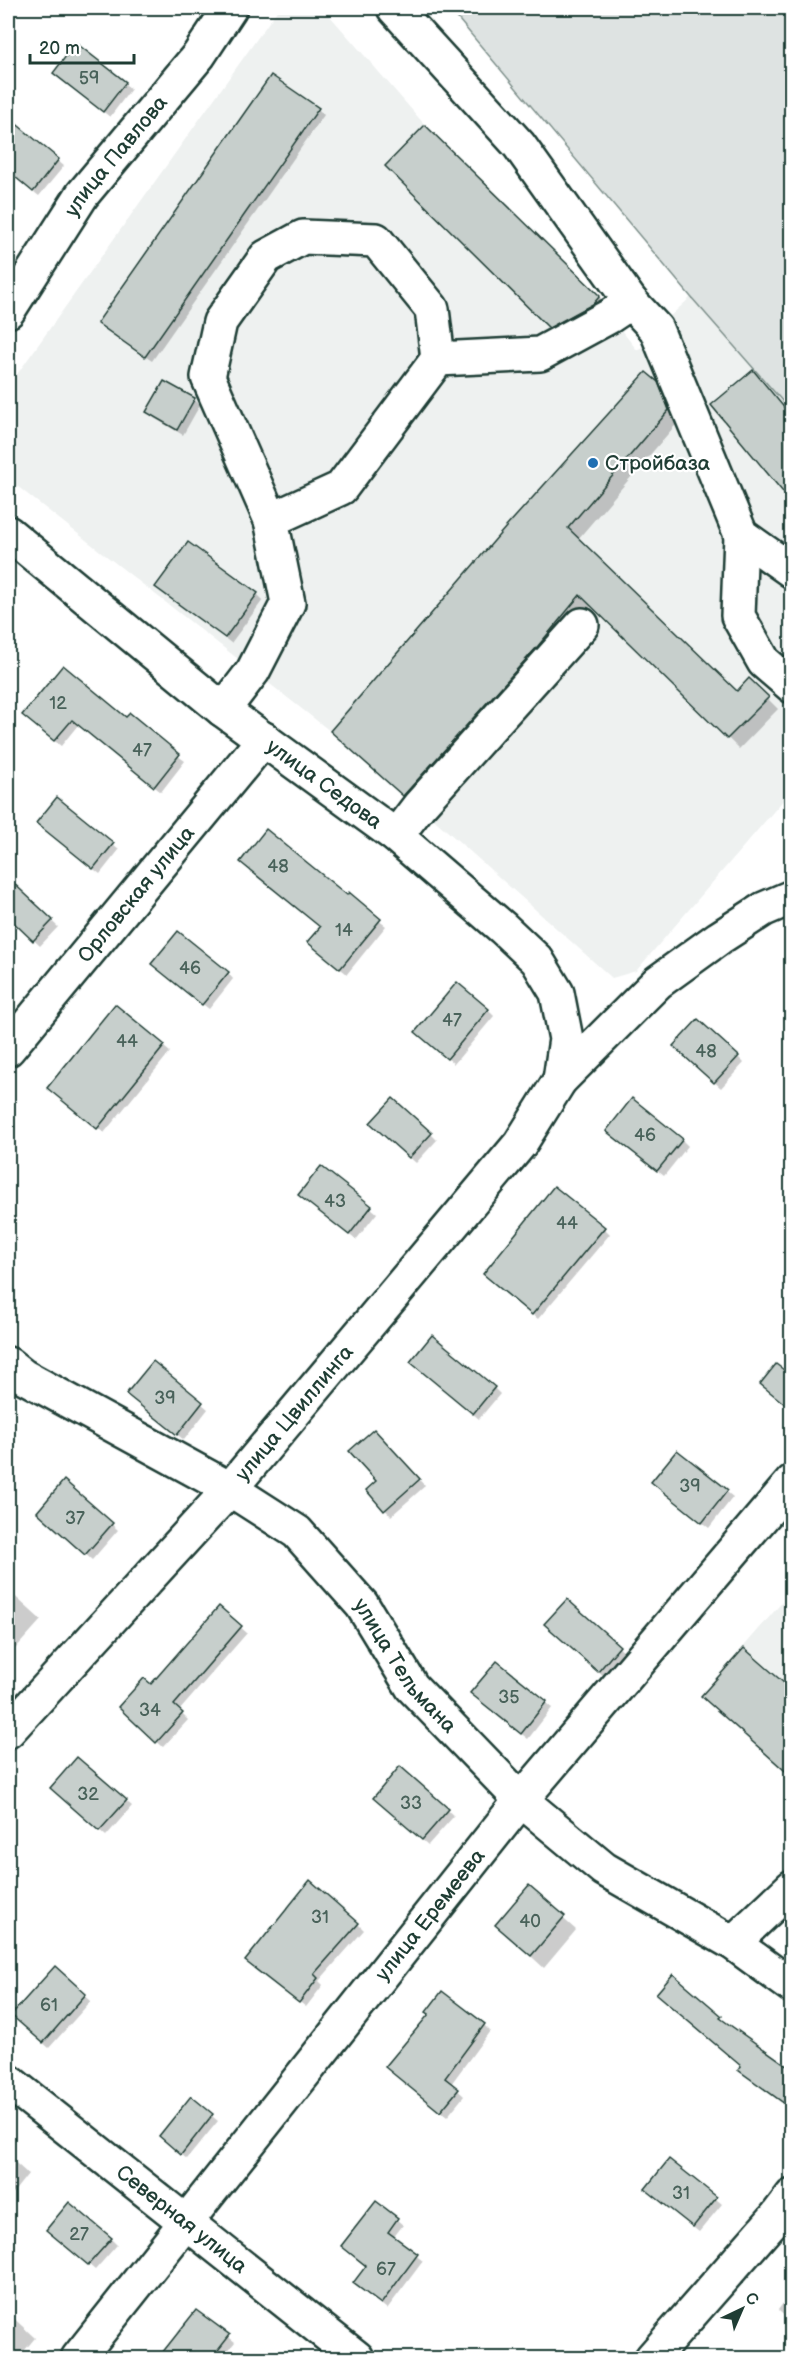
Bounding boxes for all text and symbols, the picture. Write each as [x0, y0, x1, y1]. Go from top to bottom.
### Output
scale bar [30, 27, 134, 65]
text: 20 m [39, 38, 80, 59]
house number: 59 [79, 68, 99, 89]
street label: улица Павлова [59, 90, 173, 222]
place label: Стройбаза [605, 451, 711, 476]
marker: Стройбаза [586, 456, 600, 470]
house number: 12 [49, 693, 67, 714]
street label: улица Седова [261, 734, 387, 835]
house number: 47 [132, 740, 152, 761]
street label: Орловская улица [73, 821, 200, 968]
house number: 48 [267, 856, 289, 877]
house number: 14 [335, 920, 353, 941]
house number: 46 [179, 958, 201, 979]
house number: 47 [442, 1010, 462, 1031]
house number: 44 [116, 1031, 138, 1052]
house number: 48 [695, 1041, 717, 1062]
house number: 46 [634, 1125, 656, 1146]
house number: 43 [324, 1191, 346, 1212]
house number: 44 [556, 1213, 578, 1234]
street label: улица Цвиллинга [230, 1339, 359, 1486]
house number: 39 [154, 1388, 176, 1409]
house number: 39 [679, 1476, 701, 1497]
house number: 37 [65, 1508, 85, 1529]
street label: улица Тельмана [348, 1593, 462, 1739]
house number: 35 [498, 1687, 520, 1708]
house number: 34 [139, 1700, 161, 1721]
house number: 32 [77, 1784, 99, 1805]
house number: 33 [400, 1793, 422, 1814]
street label: улица Еремеева [370, 1843, 491, 1986]
house number: 31 [311, 1907, 329, 1928]
house number: 40 [519, 1911, 541, 1932]
house number: 61 [40, 1995, 58, 2016]
street label: Северная улица [111, 2160, 253, 2279]
house number: 31 [672, 2183, 690, 2204]
house number: 27 [69, 2224, 89, 2245]
house number: 67 [376, 2259, 396, 2280]
north arrow [712, 2279, 772, 2339]
text: С [741, 2289, 762, 2310]

